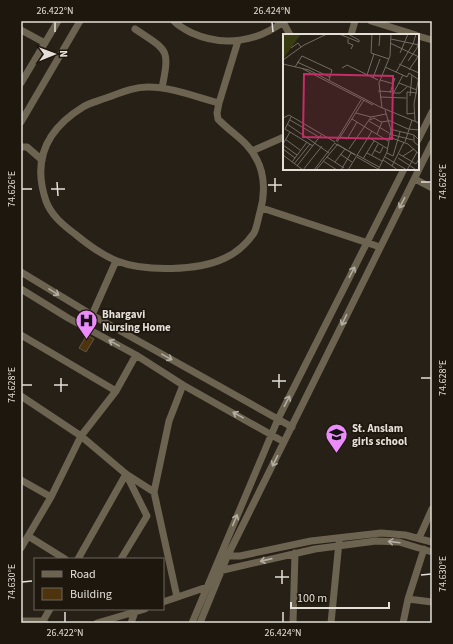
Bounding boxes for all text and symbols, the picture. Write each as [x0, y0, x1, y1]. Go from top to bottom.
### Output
text: 26.422°N [36, 4, 74, 18]
text: 26.424°N [253, 4, 291, 18]
north arrow [34, 34, 74, 74]
inset map [283, 34, 419, 170]
text: N [56, 50, 71, 58]
text: 74.626°E [436, 164, 450, 200]
text: 74.626°E [5, 171, 19, 207]
one-way arrow [398, 197, 406, 209]
one-way arrow [349, 266, 356, 278]
one-way arrow [48, 288, 59, 296]
hospital icon: Bhargavi Nursing Home [74, 307, 100, 340]
place label: Bhargavi Nursing Home [102, 307, 171, 335]
one-way arrow [340, 313, 347, 325]
one-way arrow [108, 339, 120, 347]
one-way arrow [161, 353, 173, 361]
text: 74.628°E [436, 360, 450, 396]
text: 74.628°E [5, 367, 19, 403]
one-way arrow [284, 395, 291, 407]
one-way arrow [232, 411, 244, 419]
school or university icon: St. Anslam girls school [324, 421, 350, 454]
place label: St. Anslam girls school [352, 421, 408, 449]
one-way arrow [270, 455, 278, 467]
one-way arrow [232, 514, 240, 526]
one-way arrow [388, 538, 401, 546]
text: 74.630°E [436, 556, 450, 592]
one-way arrow [260, 557, 273, 564]
legend [34, 558, 164, 610]
text: 74.630°E [5, 564, 19, 600]
text: Road [70, 566, 96, 583]
scale bar [291, 584, 389, 610]
text: Building [70, 586, 112, 603]
text: 100 m [297, 590, 327, 607]
text: 26.422°N [46, 626, 84, 640]
text: 26.424°N [264, 626, 302, 640]

